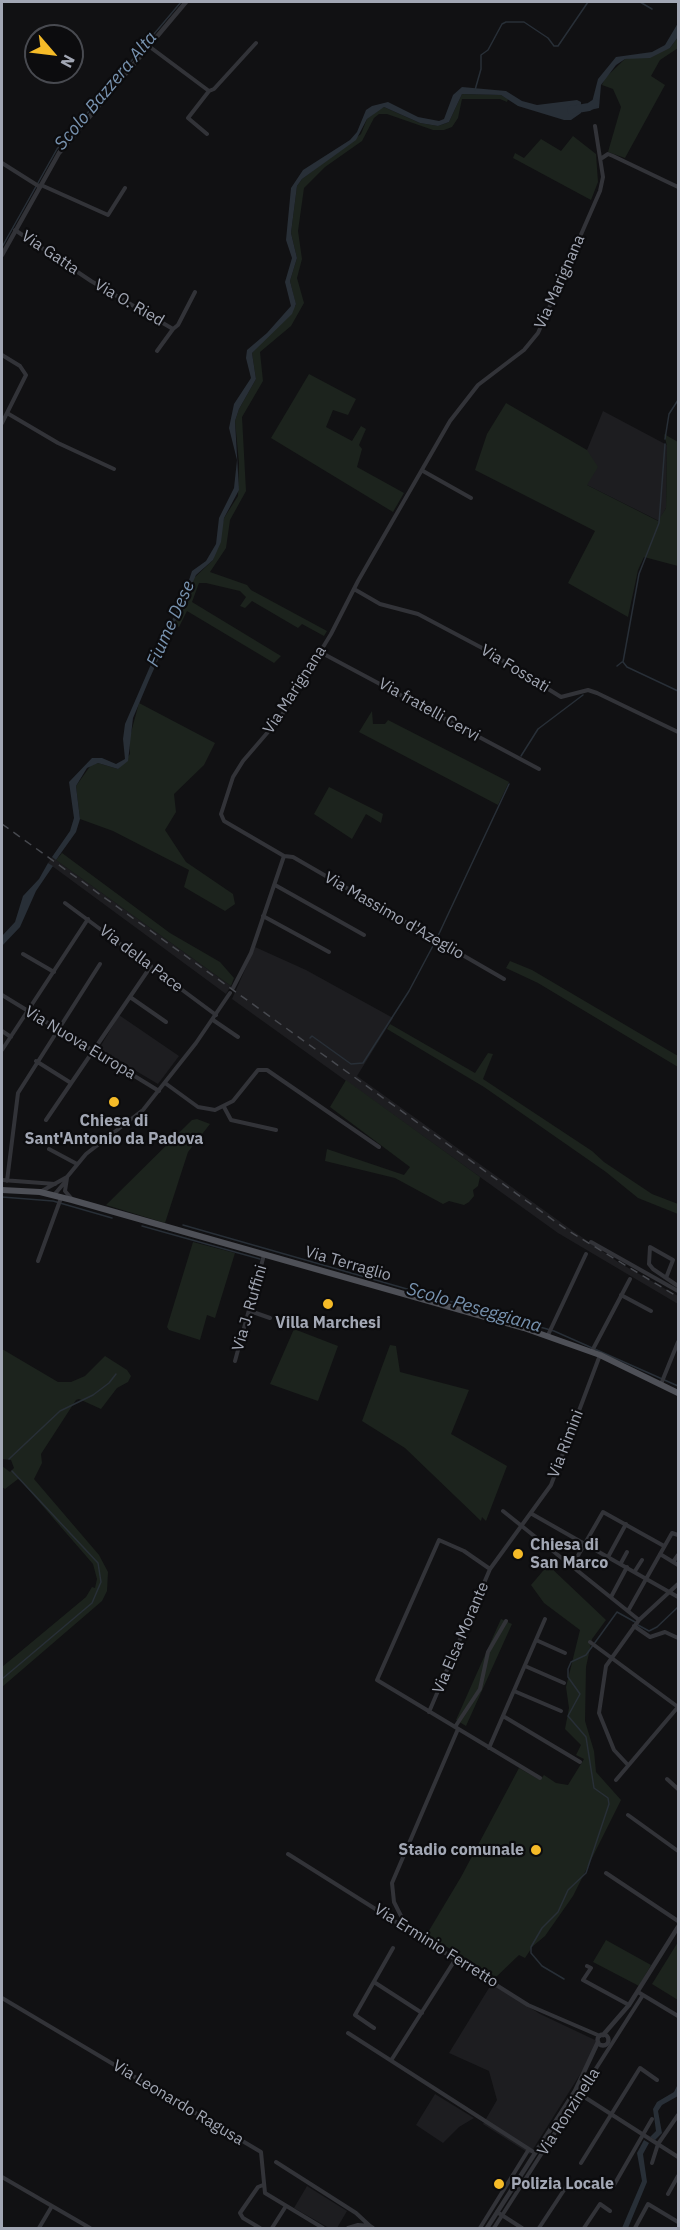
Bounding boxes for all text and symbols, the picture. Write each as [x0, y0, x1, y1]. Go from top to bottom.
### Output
north arrow [24, 24, 84, 84]
water label: Scolo Bazzera Alta [50, 27, 162, 155]
text: N [57, 52, 80, 71]
street label: Via Gatta [18, 227, 82, 279]
street label: Via Marignana [531, 232, 589, 332]
street label: Via O. Ried [91, 275, 167, 331]
water label: Fiume Dese [142, 578, 200, 670]
street label: Via Fossati [477, 641, 553, 697]
street label: Via Marignana [259, 642, 331, 738]
street label: Via fratelli Cervi [375, 674, 483, 746]
street label: Via Massimo d'Azeglio [321, 868, 467, 964]
street label: Via della Pace [95, 921, 187, 997]
street label: Via Nuova Europa [21, 1002, 139, 1084]
marker: Chiesa di Sant'Antonio da Padova [107, 1095, 121, 1109]
place label: Chiesa di Sant'Antonio da Padova [25, 1111, 203, 1149]
street label: Via Terraglio [303, 1243, 393, 1285]
street label: Via J. Ruffini [229, 1263, 271, 1353]
water label: Scolo Peseggiana [404, 1278, 544, 1338]
marker: Villa Marchesi [321, 1297, 335, 1311]
place label: Villa Marchesi [275, 1313, 381, 1333]
street label: Via Rimini [544, 1407, 588, 1481]
place label: Chiesa di San Marco [530, 1535, 608, 1573]
marker: Chiesa di San Marco [511, 1547, 525, 1561]
street label: Via Elsa Morante [429, 1579, 493, 1697]
place label: Stadio comunale [398, 1840, 524, 1860]
marker: Stadio comunale [529, 1843, 543, 1857]
street label: Via Erminio Ferretto [370, 1900, 502, 1992]
street label: Via Leonardo Ragusa [109, 2056, 247, 2150]
street label: Via Ronzinella [534, 2065, 604, 2159]
place label: Polizia Locale [511, 2174, 614, 2194]
marker: Polizia Locale [492, 2177, 506, 2191]

